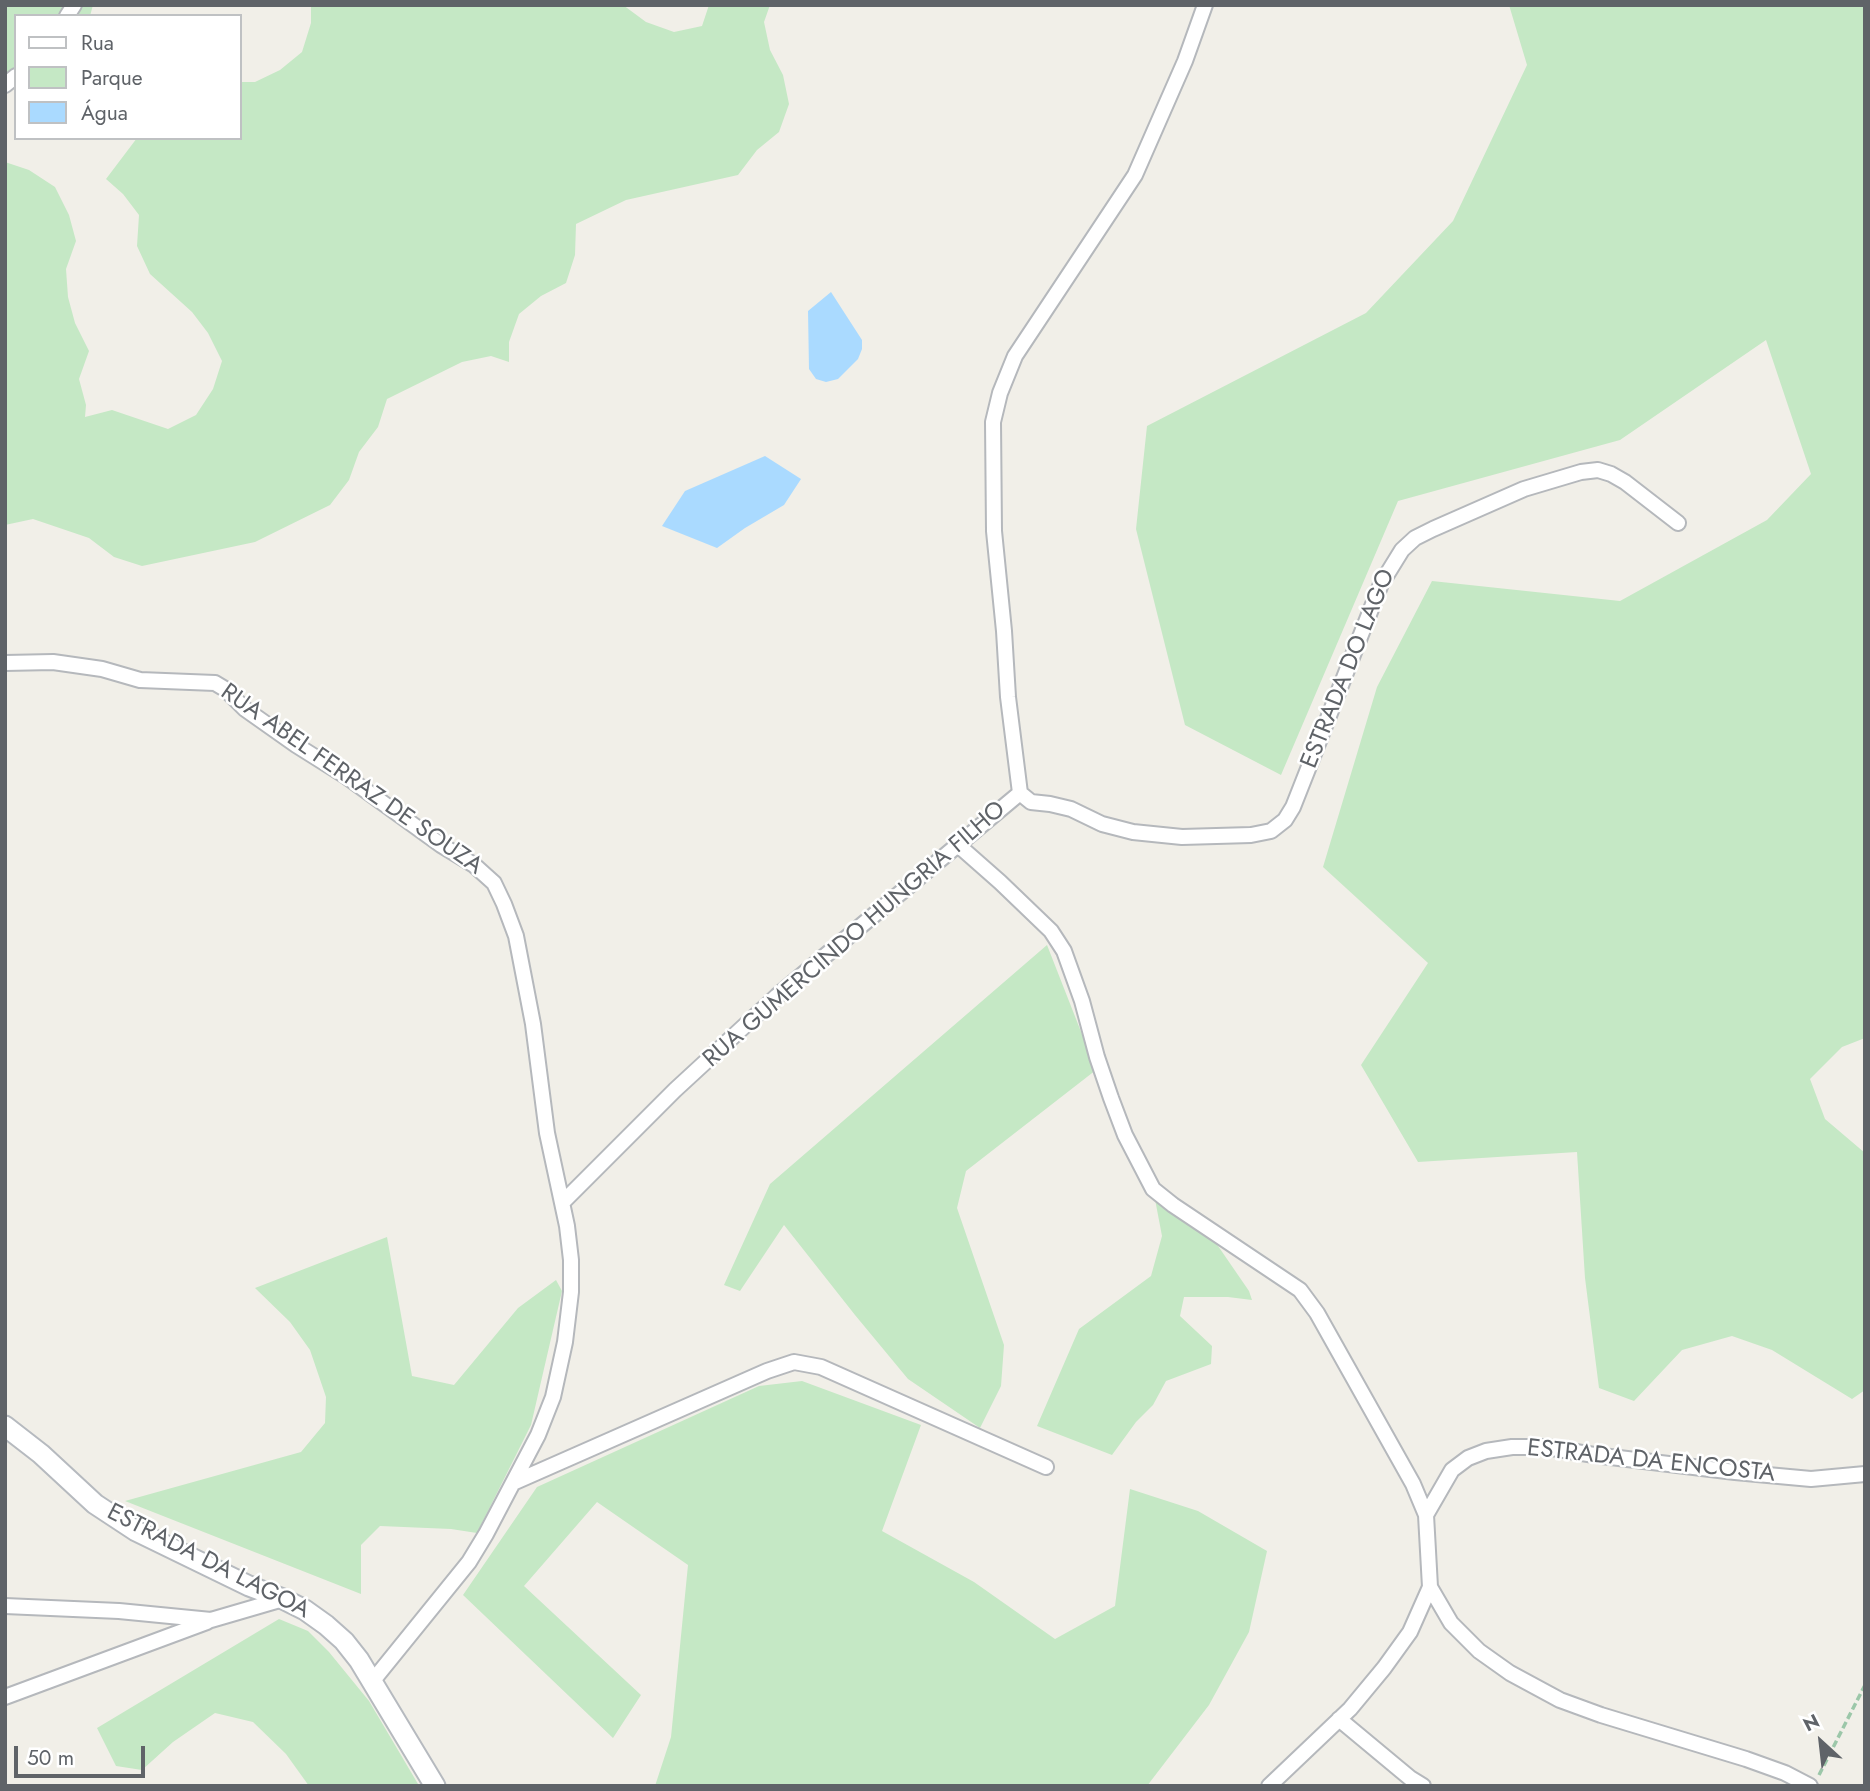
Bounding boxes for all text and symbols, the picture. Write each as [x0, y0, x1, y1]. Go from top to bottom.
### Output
legend [14, 14, 242, 140]
text: Rua [81, 28, 114, 58]
text: Parque [81, 63, 143, 93]
text: Água [81, 98, 128, 128]
street label: ESTRADA DO LAGO [1296, 565, 1402, 773]
street label: RUA ABEL FERRAZ DE SOUZA [215, 678, 487, 882]
street label: RUA GUMERCINDO HUNGRIA FILHO [698, 796, 1012, 1074]
street label: ESTRADA DA ENCOSTA [1526, 1435, 1776, 1489]
street label: ESTRADA DA LAGOA [102, 1498, 314, 1626]
north arrow [1786, 1707, 1856, 1777]
text: N [1798, 1707, 1824, 1738]
scale bar [18, 1732, 149, 1776]
text: 50 m [27, 1743, 74, 1773]

